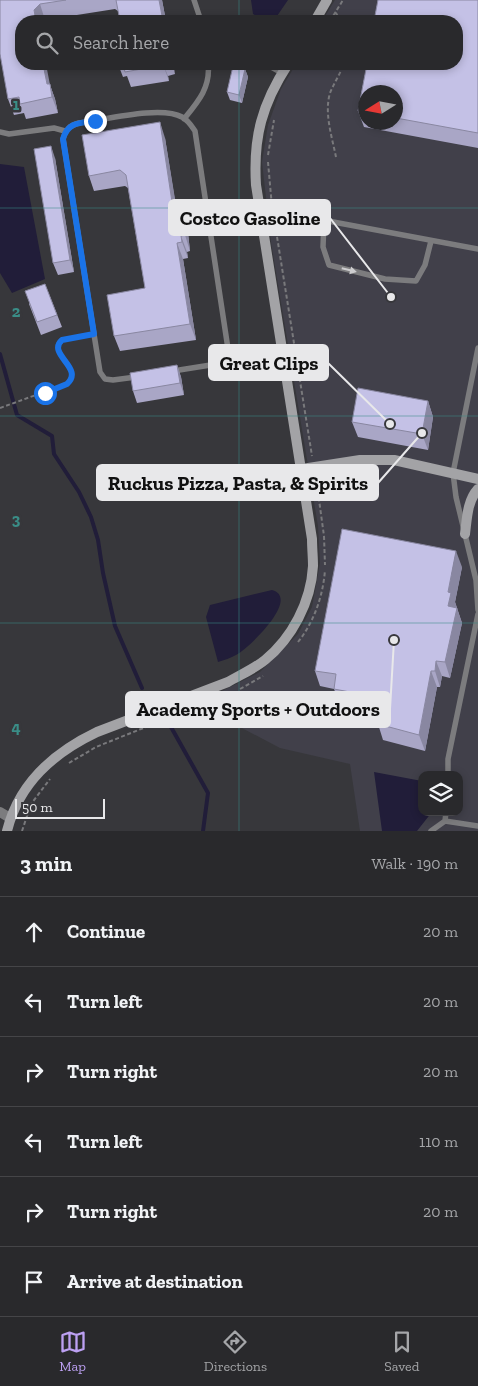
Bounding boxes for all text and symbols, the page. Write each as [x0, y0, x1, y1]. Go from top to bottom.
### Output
search box [15, 15, 463, 70]
icon: search [33, 29, 61, 57]
text: Search here [73, 31, 169, 54]
north arrow [358, 85, 403, 130]
text: 1 [13, 95, 20, 114]
route end [84, 110, 107, 133]
callout: Costco Gasoline [169, 200, 330, 235]
text: Costco Gasoline [180, 206, 321, 230]
one-way arrow [342, 266, 357, 274]
text: 2 [12, 302, 21, 321]
callout: Great Clips [209, 345, 328, 380]
text: Great Clips [219, 351, 319, 375]
route start [34, 382, 57, 405]
callout: Ruckus Pizza, Pasta, & Spirits [97, 465, 378, 500]
text: Ruckus Pizza, Pasta, & Spirits [108, 471, 368, 495]
text: 3 [12, 510, 21, 529]
callout: Academy Sports + Outdoors [126, 692, 390, 727]
text: Academy Sports + Outdoors [136, 697, 380, 721]
text: 4 [11, 718, 21, 737]
map controls [418, 771, 463, 816]
button: layers [418, 771, 463, 816]
scale bar [15, 796, 105, 819]
text: 50 m [22, 799, 53, 816]
text: 3 min [20, 851, 72, 876]
text: Walk · 190 m [371, 854, 458, 873]
icon: ahead [20, 918, 48, 946]
text: Continue [67, 920, 145, 943]
text: 20 m [423, 922, 458, 941]
icon: left [20, 988, 48, 1016]
text: Turn left [67, 990, 142, 1013]
text: 20 m [423, 992, 458, 1011]
icon: right [20, 1058, 48, 1086]
text: Turn right [67, 1060, 157, 1083]
text: 20 m [423, 1062, 458, 1081]
icon: left [20, 1128, 48, 1156]
text: Turn left [67, 1130, 142, 1153]
text: 110 m [419, 1132, 458, 1151]
icon: right [20, 1198, 48, 1226]
text: Turn right [67, 1200, 157, 1223]
text: 20 m [423, 1202, 458, 1221]
icon: arrive [20, 1268, 48, 1296]
text: Arrive at destination [67, 1270, 243, 1293]
tab: Map [59, 1328, 87, 1375]
tab: Directions [204, 1328, 267, 1375]
tab: Saved [384, 1328, 419, 1375]

